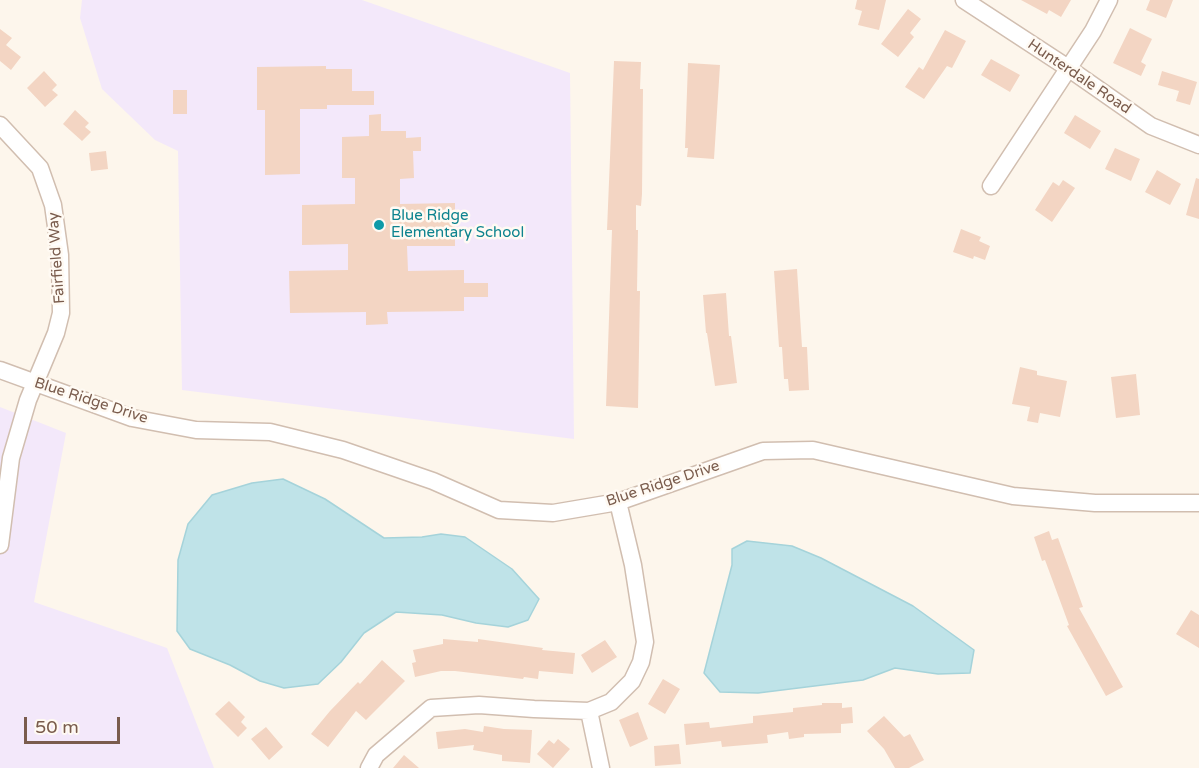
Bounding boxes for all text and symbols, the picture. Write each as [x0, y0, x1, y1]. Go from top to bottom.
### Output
street label: Hunterdale Road [1024, 36, 1134, 118]
place label: Blue Ridge Elementary School [391, 207, 524, 242]
street label: Fairfield Way [45, 212, 69, 304]
marker: Blue Ridge Elementary School [372, 218, 386, 232]
street label: Blue Ridge Drive [32, 374, 150, 428]
street label: Blue Ridge Drive [604, 457, 722, 511]
scale bar [27, 705, 123, 743]
text: 50 m [35, 716, 79, 738]

